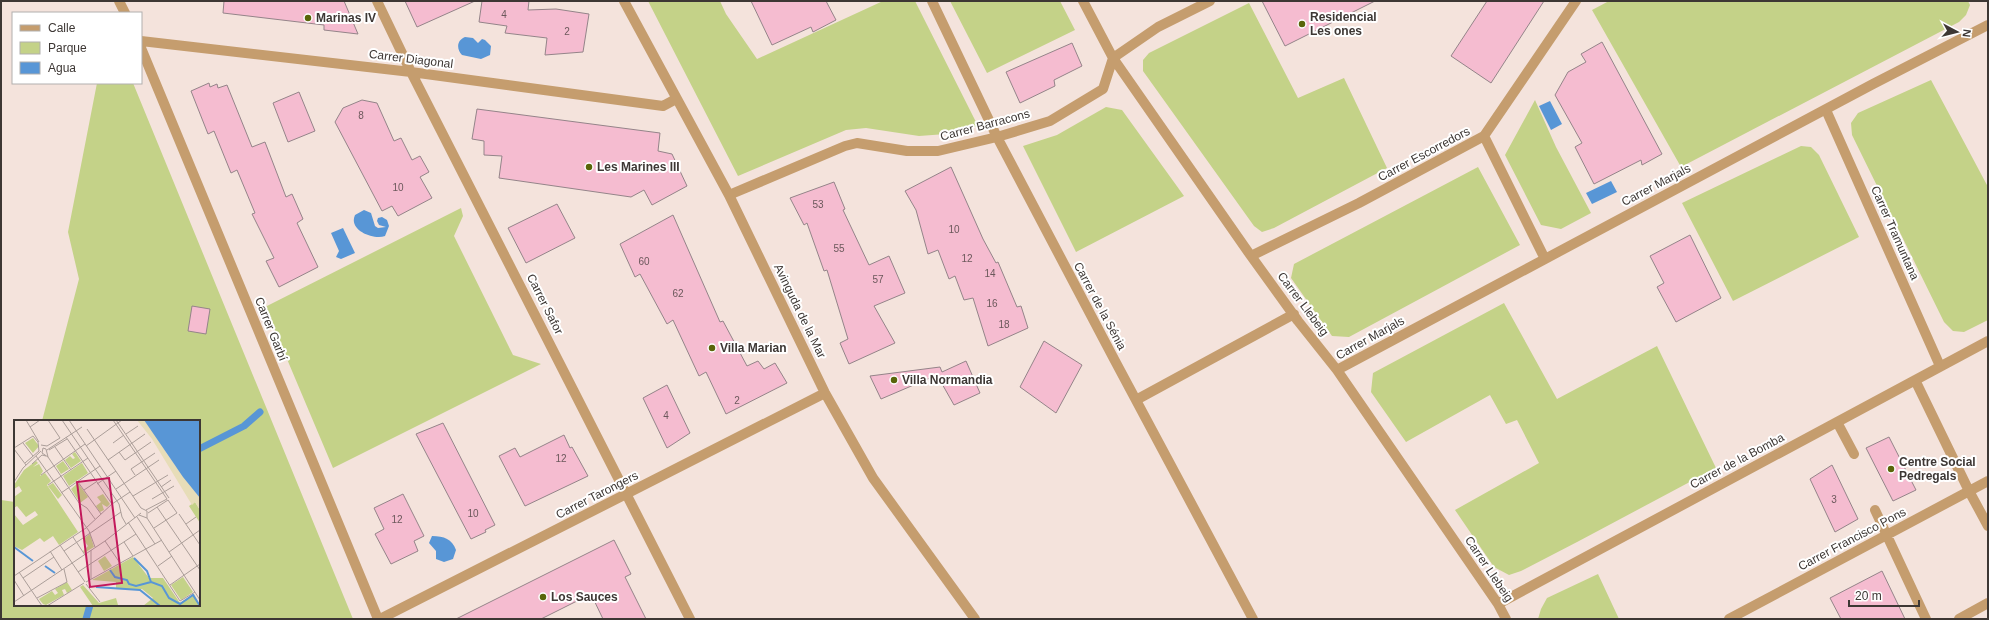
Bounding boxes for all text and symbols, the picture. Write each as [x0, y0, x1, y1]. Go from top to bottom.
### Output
house number: 4 [501, 9, 507, 20]
place label: Residencial Les ones [1310, 10, 1377, 38]
place label: Marinas IV [316, 11, 376, 25]
legend [12, 12, 142, 84]
north arrow [1937, 12, 1977, 52]
marker: Marinas IV [303, 13, 313, 23]
marker: Residencial Les ones [1297, 19, 1307, 29]
text: Calle [48, 21, 76, 35]
house number: 2 [564, 26, 570, 37]
text: N [1960, 29, 1973, 38]
text: Parque [48, 41, 87, 55]
street label: Carrer Diagonal [368, 47, 454, 71]
text: Agua [48, 61, 76, 75]
street label: Carrer Barracons [939, 106, 1031, 144]
house number: 8 [358, 110, 364, 121]
street label: Carrer Escorredors [1376, 124, 1472, 184]
place label: Les Marines III [597, 160, 680, 174]
street label: Carrer Marjals [1619, 161, 1693, 209]
marker: Les Marines III [584, 162, 594, 172]
house number: 10 [392, 182, 404, 193]
street label: Carrer Tramuntana [1868, 184, 1922, 282]
house number: 53 [812, 199, 824, 210]
house number: 10 [948, 224, 960, 235]
house number: 55 [833, 243, 845, 254]
house number: 12 [961, 253, 973, 264]
house number: 60 [638, 256, 650, 267]
street label: Carrer de la Sénia [1071, 260, 1129, 353]
street label: Avinguda de la Mar [771, 262, 829, 360]
house number: 14 [984, 268, 996, 279]
street label: Carrer Llebeig [1275, 269, 1331, 339]
street label: Carrer Safor [524, 271, 566, 337]
house number: 57 [872, 274, 884, 285]
house number: 62 [672, 288, 684, 299]
street label: Carrer Garbí [252, 295, 290, 363]
house number: 16 [986, 298, 998, 309]
street label: Carrer Marjals [1333, 313, 1407, 363]
house number: 18 [998, 319, 1010, 330]
place label: Villa Marian [720, 341, 786, 355]
marker: Villa Marian [707, 343, 717, 353]
place label: Villa Normandia [902, 373, 993, 387]
marker: Villa Normandia [889, 375, 899, 385]
house number: 2 [734, 395, 740, 406]
house number: 4 [663, 410, 669, 421]
inset map [14, 420, 200, 606]
street label: Carrer de la Bomba [1687, 430, 1787, 492]
house number: 12 [555, 453, 567, 464]
place label: Centre Social Pedregals [1899, 455, 1976, 483]
marker: Centre Social Pedregals [1886, 464, 1896, 474]
street label: Carrer Tarongers [554, 468, 640, 522]
house number: 3 [1831, 494, 1837, 505]
street label: Carrer Francisco Pons [1796, 505, 1908, 573]
house number: 10 [467, 508, 479, 519]
house number: 12 [391, 514, 403, 525]
street label: Carrer Llebeig [1462, 534, 1516, 604]
scale bar [1849, 582, 1919, 608]
text: 20 m [1855, 589, 1882, 603]
place label: Los Sauces [551, 590, 618, 604]
marker: Los Sauces [538, 592, 548, 602]

